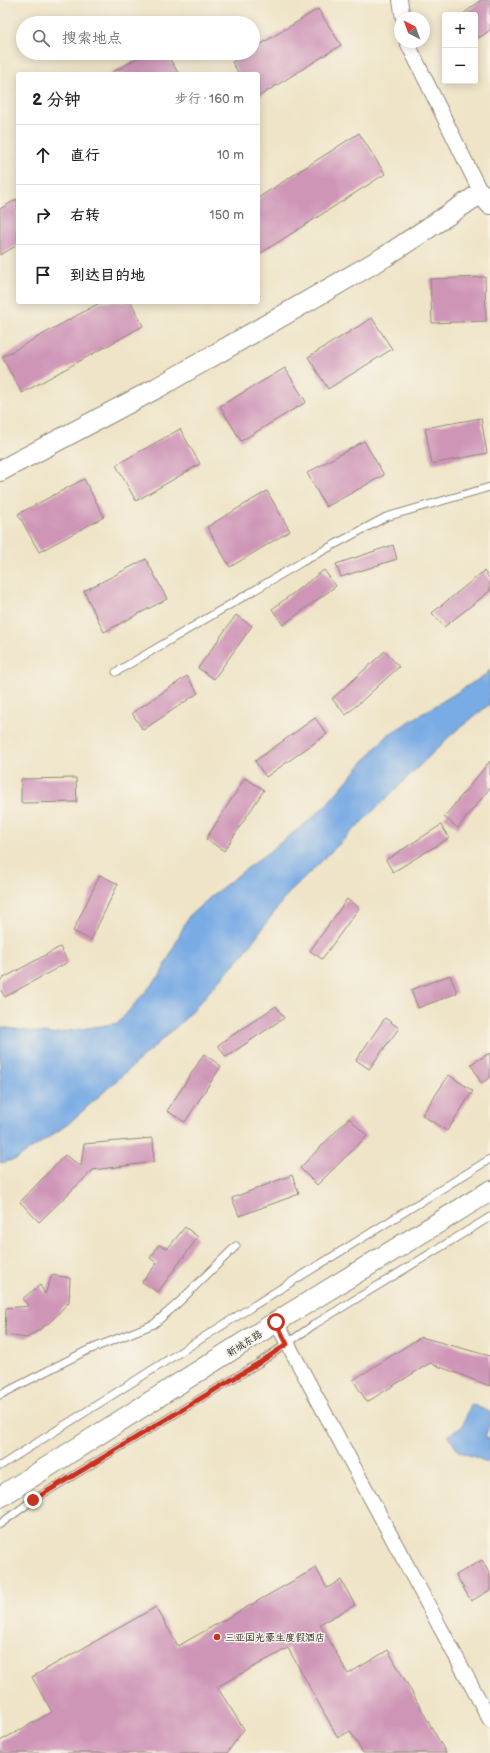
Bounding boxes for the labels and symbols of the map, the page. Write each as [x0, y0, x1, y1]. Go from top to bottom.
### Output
north arrow [394, 12, 430, 48]
route start [267, 1313, 285, 1331]
street label: 新城东路 [224, 1328, 265, 1360]
route end [24, 1491, 42, 1509]
marker: 三亚国光豪生度假酒店 [212, 1632, 222, 1642]
place label: 三亚国光豪生度假酒店 [225, 1632, 325, 1644]

